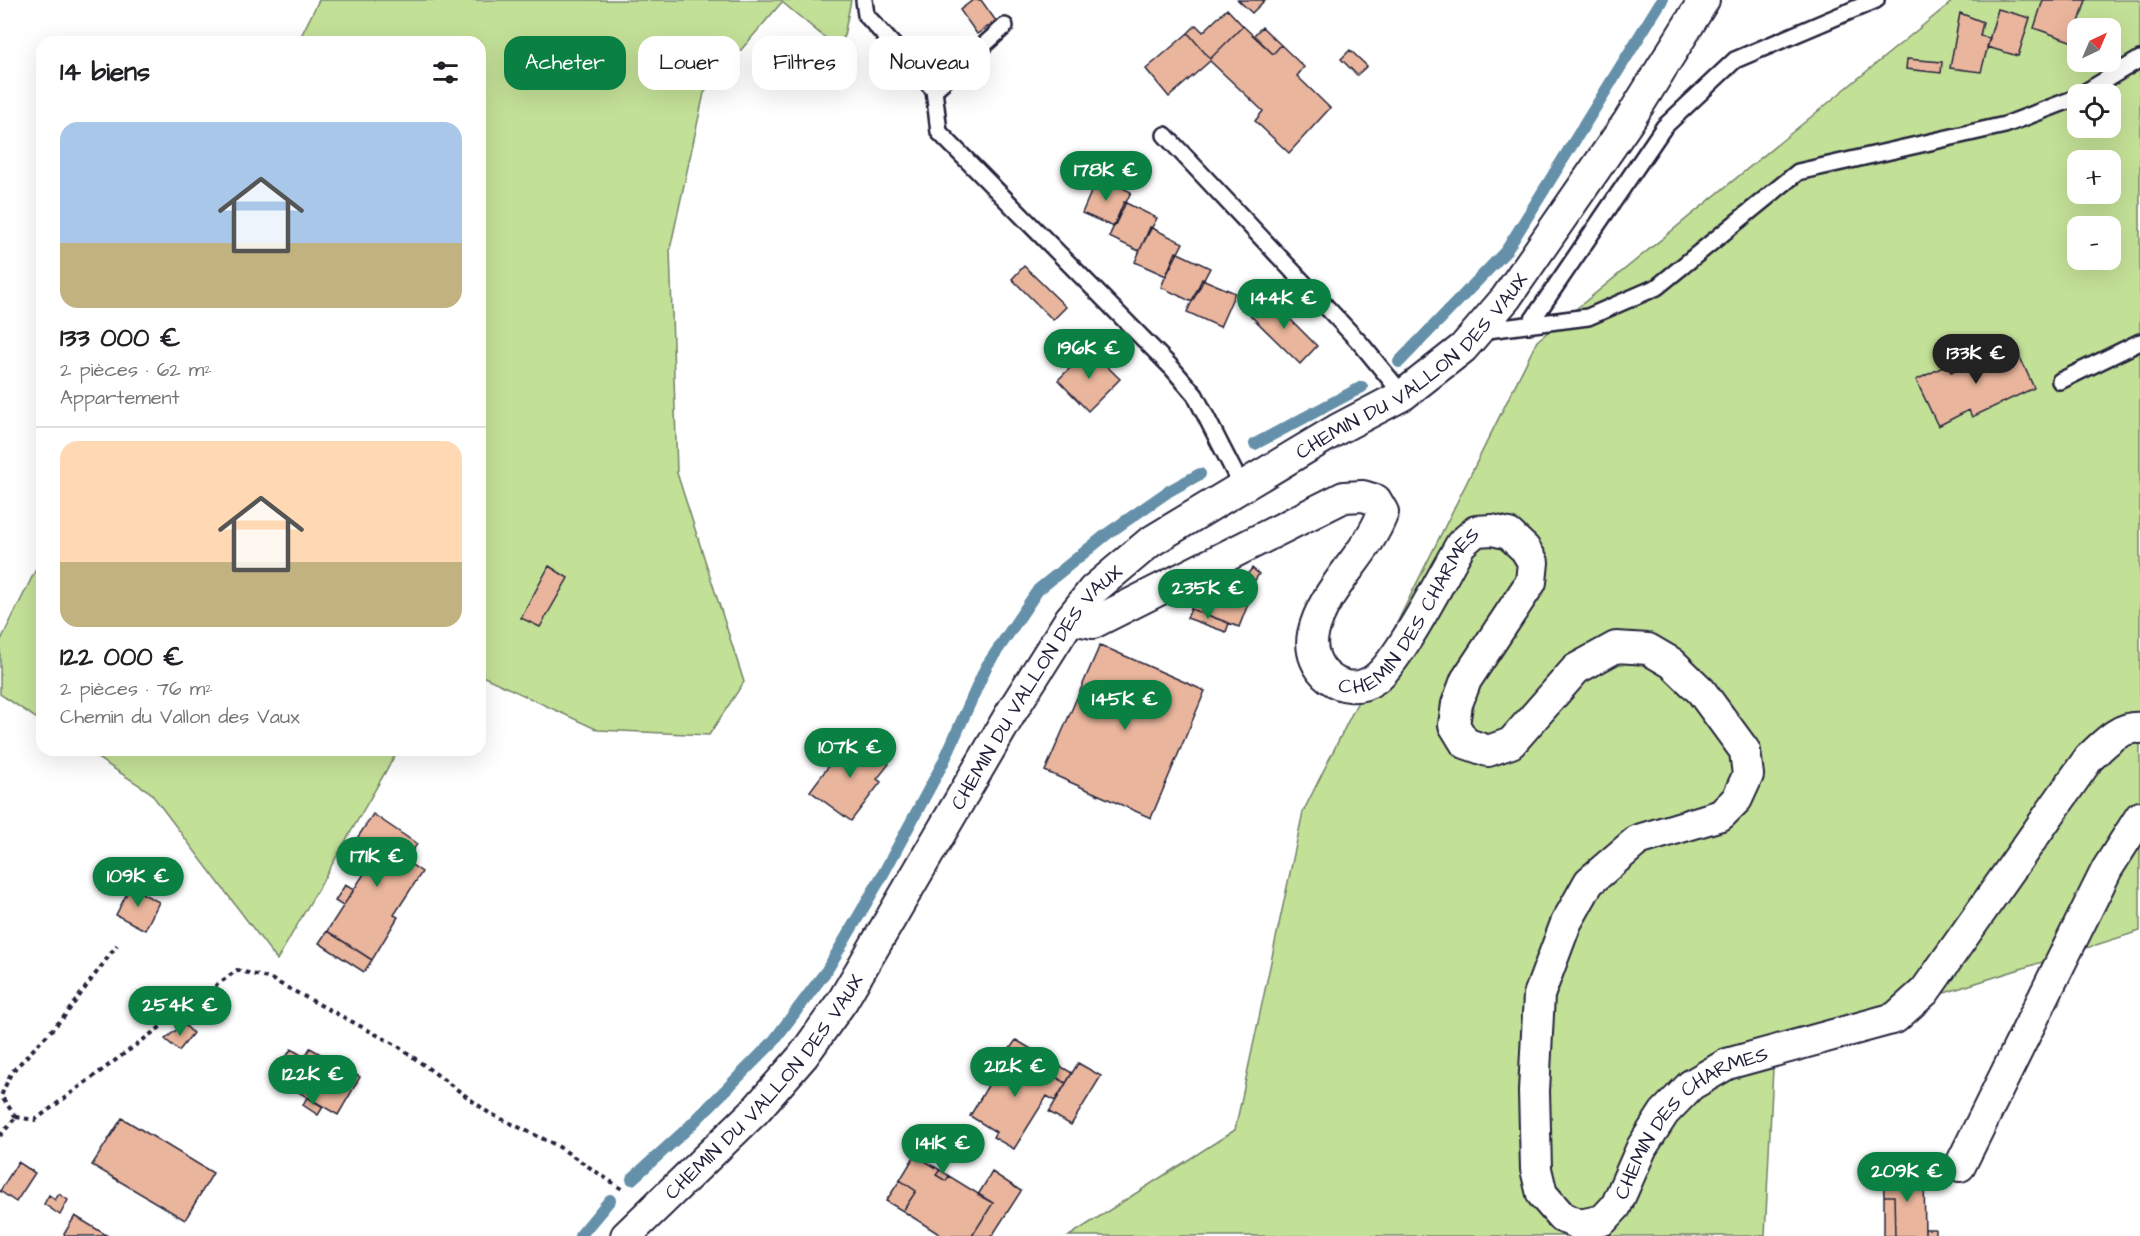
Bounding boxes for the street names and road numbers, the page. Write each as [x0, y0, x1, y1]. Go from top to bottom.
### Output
street label: CHEMIN DU VALLON DES VAUX [1290, 267, 1535, 466]
street label: CHEMIN DES CHARMES [1336, 521, 1486, 702]
street label: CHEMIN DU VALLON DES VAUX [944, 558, 1129, 815]
street label: CHEMIN DU VALLON DES VAUX [659, 969, 870, 1206]
street label: CHEMIN DES CHARMES [1608, 1040, 1771, 1204]

